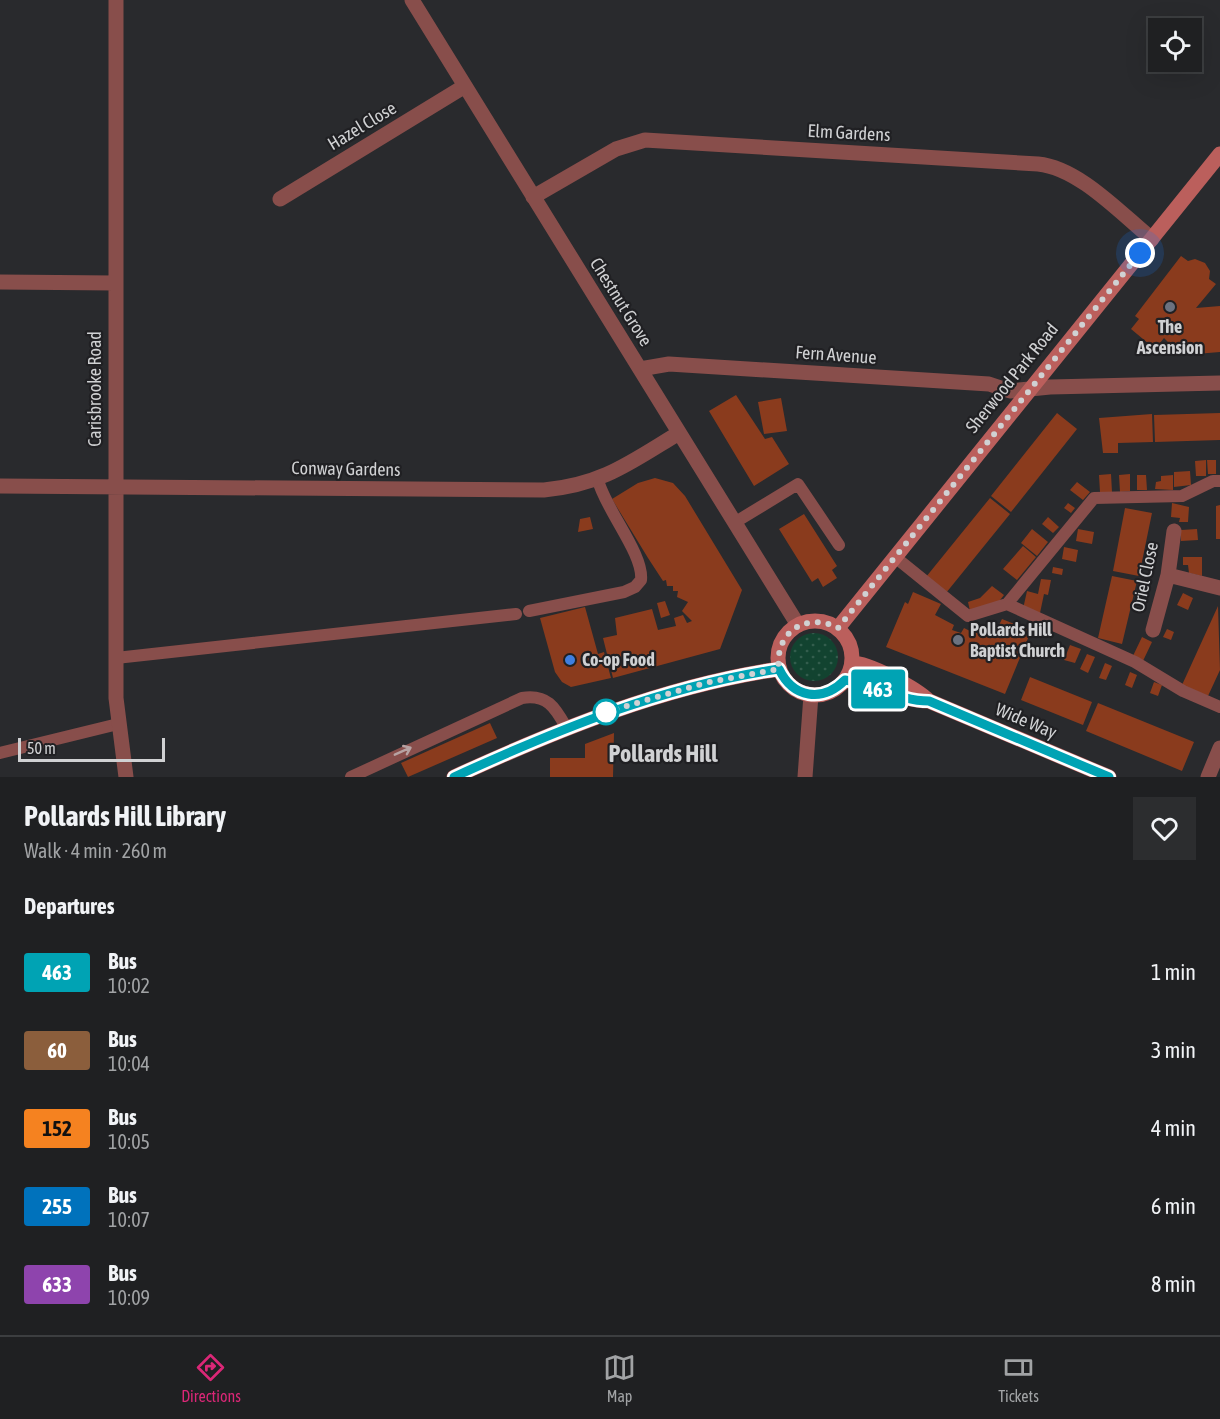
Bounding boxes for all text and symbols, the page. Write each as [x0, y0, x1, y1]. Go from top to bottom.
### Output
map controls [1148, 18, 1202, 72]
button: locate [1148, 18, 1202, 72]
street label: Hazel Close [324, 97, 400, 154]
street label: Elm Gardens [807, 120, 891, 145]
your location [1125, 238, 1155, 268]
street label: Chestnut Grove [586, 254, 657, 350]
marker: The Ascension [1163, 300, 1177, 314]
place label: The Ascension [1136, 316, 1203, 358]
street label: Sherwood Park Road [961, 319, 1062, 437]
street label: Carisbrooke Road [84, 331, 105, 447]
street label: Fern Avenue [795, 341, 877, 368]
street label: Conway Gardens [291, 457, 401, 480]
street label: Oriel Close [1127, 540, 1162, 614]
place label: Pollards Hill Baptist Church [970, 619, 1065, 661]
marker: Pollards Hill Baptist Church [951, 633, 965, 647]
place label: Co-op Food [582, 649, 655, 670]
marker: Co-op Food [563, 653, 577, 667]
line badge: 463 [844, 670, 912, 708]
text: 463 [863, 677, 893, 701]
street label: Wide Way [992, 698, 1060, 743]
unlabelled marker [593, 699, 619, 725]
scale bar [18, 735, 165, 762]
text: 50 m [27, 739, 56, 757]
district label: Pollards Hill [608, 740, 718, 767]
one-way arrow [394, 745, 412, 756]
button: heart [1133, 797, 1196, 860]
text: Pollards Hill Library [24, 800, 226, 832]
text: Walk · 4 min · 260 m [24, 839, 167, 862]
text: Departures [24, 893, 114, 919]
text: Bus [108, 948, 137, 974]
text: 1 min [1151, 959, 1196, 985]
text: 463 [42, 960, 72, 984]
text: 10:02 [108, 974, 150, 997]
text: Bus [108, 1026, 137, 1052]
text: 3 min [1151, 1037, 1196, 1063]
text: 60 [47, 1038, 67, 1062]
text: 10:04 [108, 1052, 150, 1075]
text: Bus [108, 1104, 137, 1130]
text: 4 min [1151, 1115, 1196, 1141]
text: 152 [42, 1116, 72, 1140]
text: 10:05 [108, 1130, 150, 1153]
text: Bus [108, 1182, 137, 1208]
text: 6 min [1151, 1193, 1196, 1219]
text: 255 [42, 1194, 72, 1218]
text: 10:07 [108, 1208, 150, 1231]
text: Bus [108, 1260, 137, 1286]
text: 8 min [1151, 1271, 1196, 1297]
text: 633 [42, 1272, 72, 1296]
text: 10:09 [108, 1286, 150, 1309]
tab: Directions [181, 1351, 241, 1405]
tab: Map [603, 1351, 636, 1405]
tab: Tickets [998, 1351, 1039, 1405]

